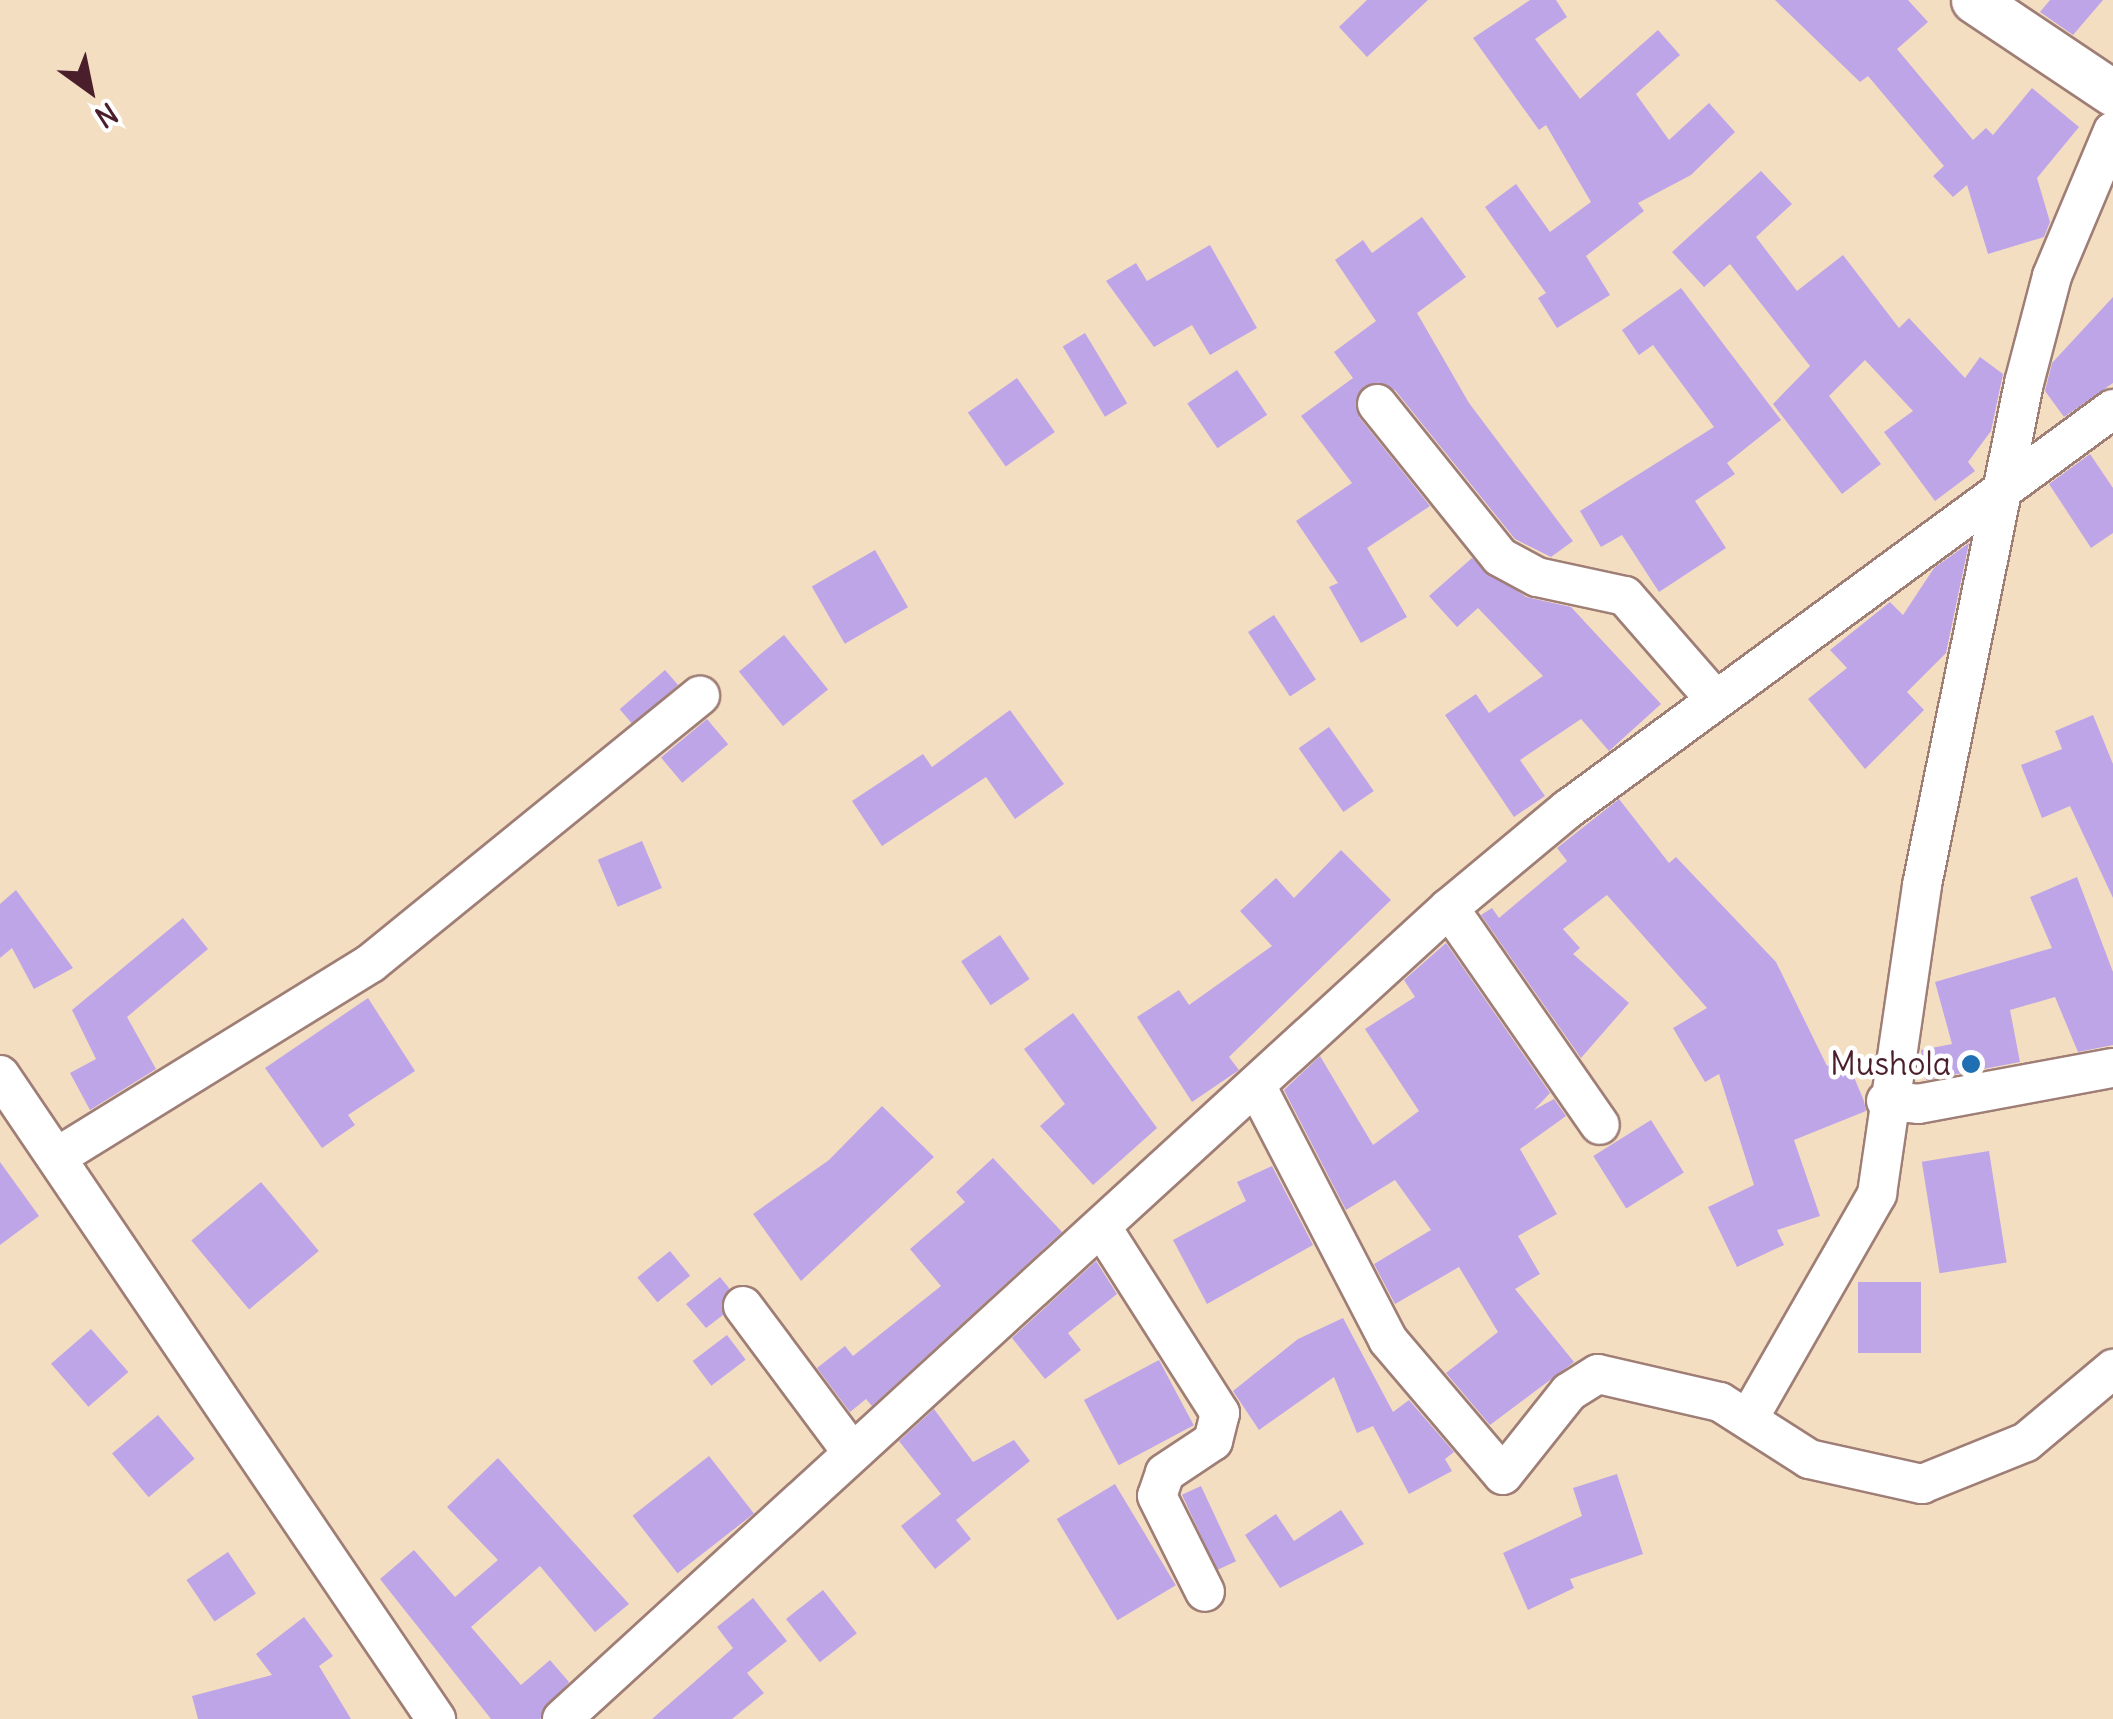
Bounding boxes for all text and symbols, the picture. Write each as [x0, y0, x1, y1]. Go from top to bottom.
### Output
north arrow [40, 40, 140, 140]
text: N [88, 95, 124, 136]
place label: Mushola [1830, 1045, 1951, 1083]
marker: Mushola [1960, 1053, 1982, 1075]

